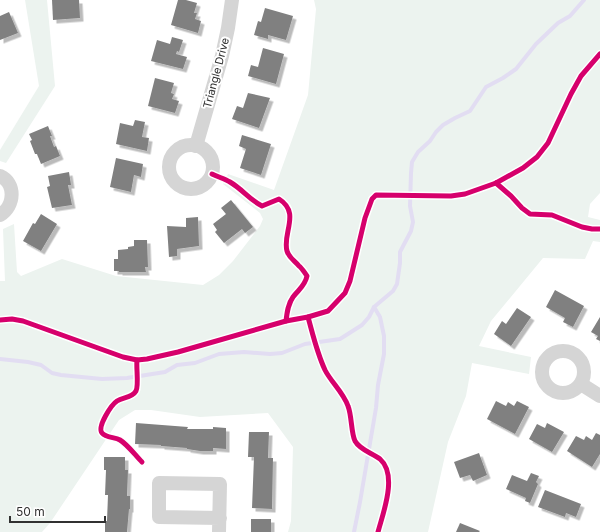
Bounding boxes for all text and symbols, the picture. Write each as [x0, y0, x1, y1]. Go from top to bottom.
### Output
street label: Triangle Drive [200, 36, 232, 110]
scale bar [10, 498, 105, 524]
text: 50 m [16, 504, 45, 519]

